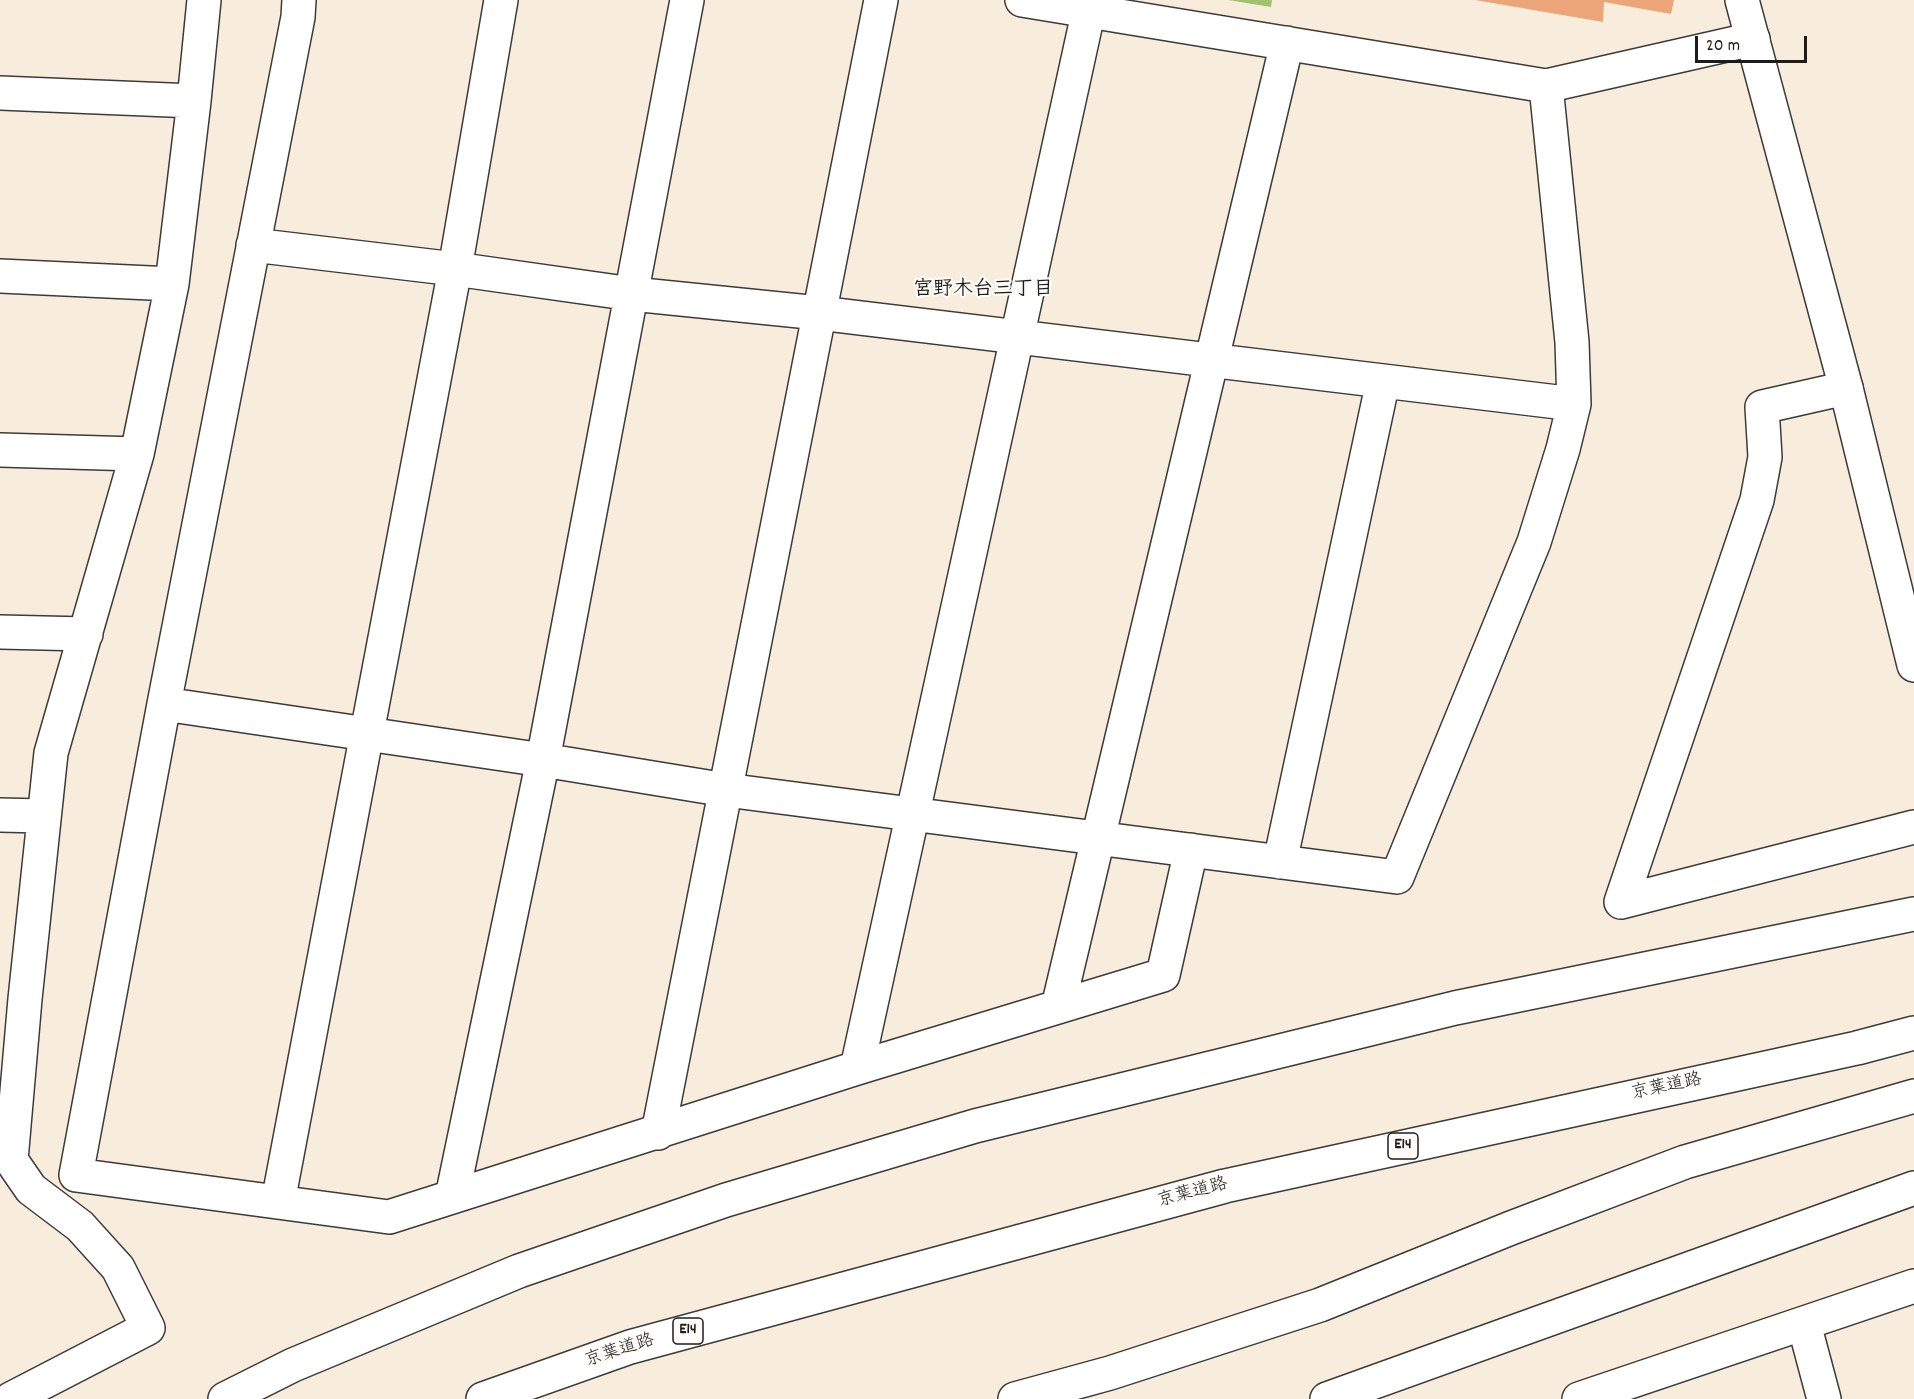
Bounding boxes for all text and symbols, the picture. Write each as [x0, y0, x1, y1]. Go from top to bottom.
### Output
scale bar [1698, 24, 1810, 62]
text: 20 m [1706, 34, 1740, 59]
district label: 宮野木台三丁目 [913, 279, 1053, 303]
street label: 京葉道路 [1630, 1070, 1704, 1106]
road number: E14 [1388, 1133, 1418, 1159]
street label: 京葉道路 [1155, 1174, 1231, 1214]
road number: E14 [673, 1318, 703, 1344]
street label: 京葉道路 [582, 1331, 658, 1373]

